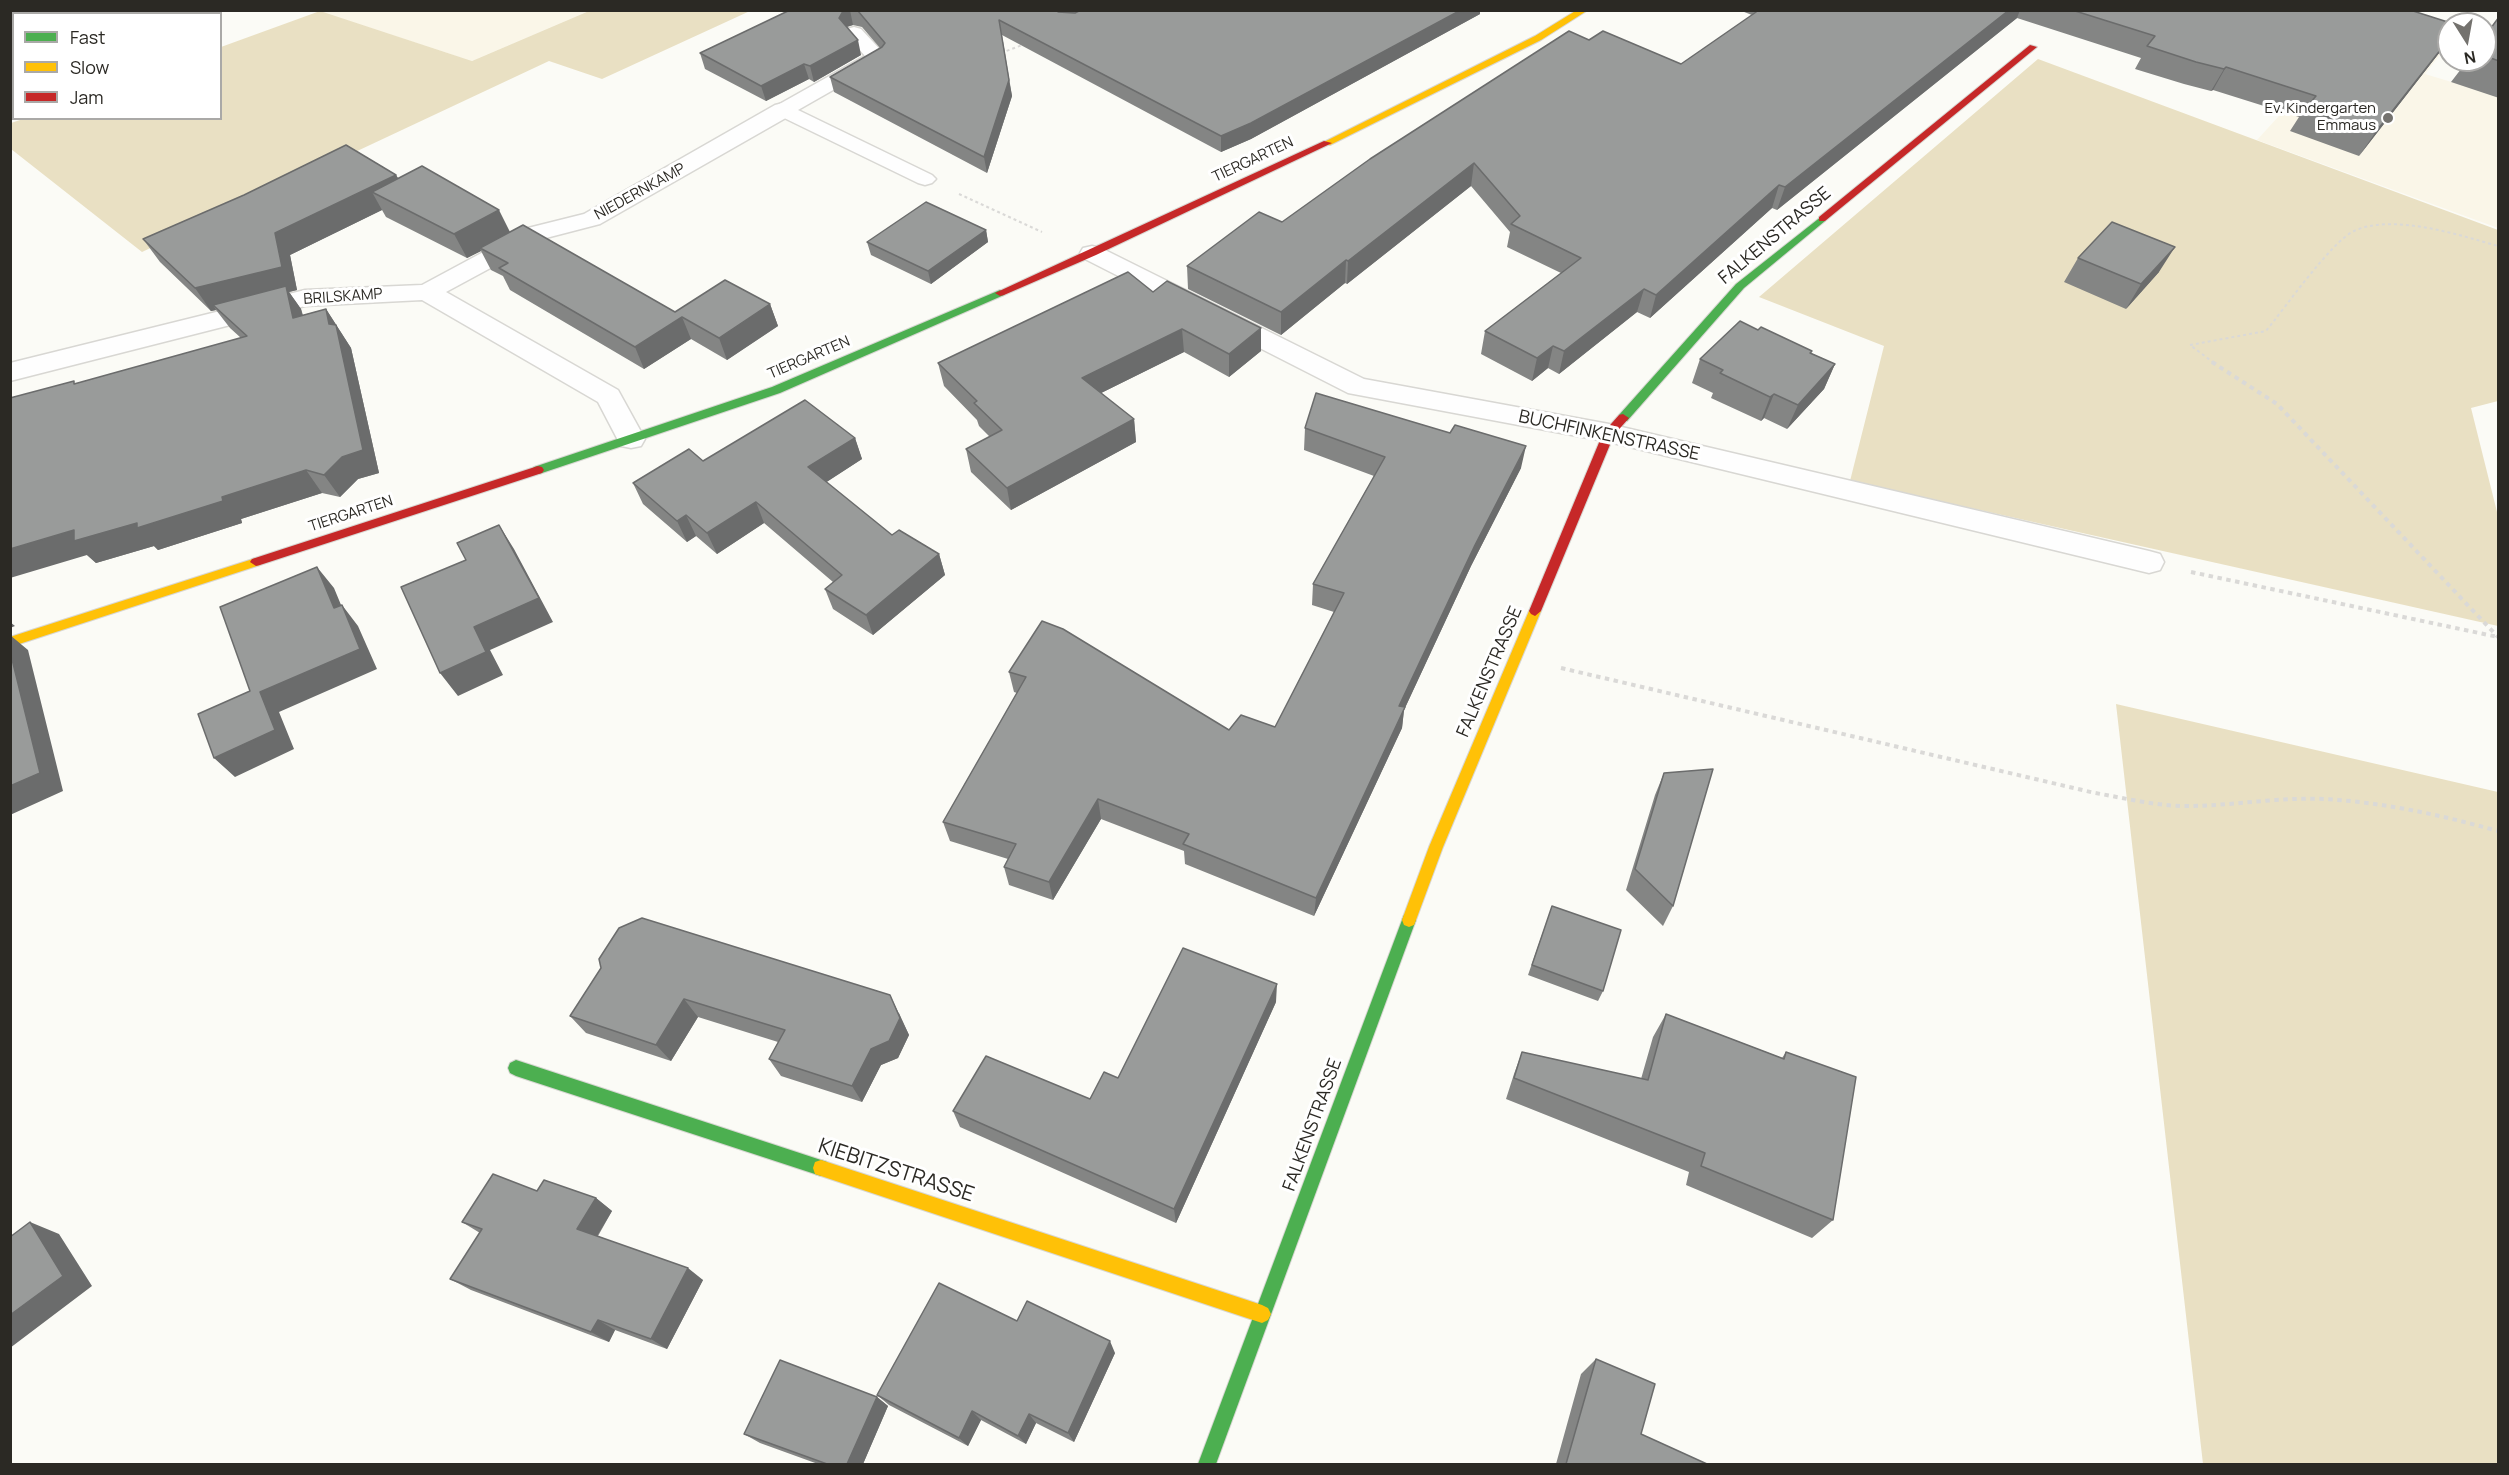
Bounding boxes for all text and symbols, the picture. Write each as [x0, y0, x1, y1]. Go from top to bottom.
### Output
legend [12, 12, 222, 120]
north arrow [2437, 12, 2497, 72]
text: Fast [70, 25, 105, 49]
text: N [2462, 46, 2478, 70]
text: Slow [70, 55, 109, 79]
text: Jam [70, 85, 104, 109]
place label: Ev. Kindergarten Emmaus [2264, 100, 2376, 135]
marker: Ev. Kindergarten Emmaus [2381, 111, 2395, 125]
street label: TIERGARTEN [1210, 133, 1296, 187]
street label: NIEDERNKAMP [592, 160, 688, 224]
street label: FALKENSTRASSE [1715, 183, 1835, 289]
street label: BRILSKAMP [303, 285, 383, 309]
street label: TIERGARTEN [765, 333, 853, 383]
street label: BUCHFINKENSTRASSE [1516, 406, 1702, 466]
street label: TIERGARTEN [307, 492, 395, 536]
street label: FALKENSTRASSE [1453, 603, 1527, 741]
street label: FALKENSTRASSE [1279, 1056, 1347, 1194]
street label: KIEBITZSTRASSE [815, 1134, 977, 1208]

